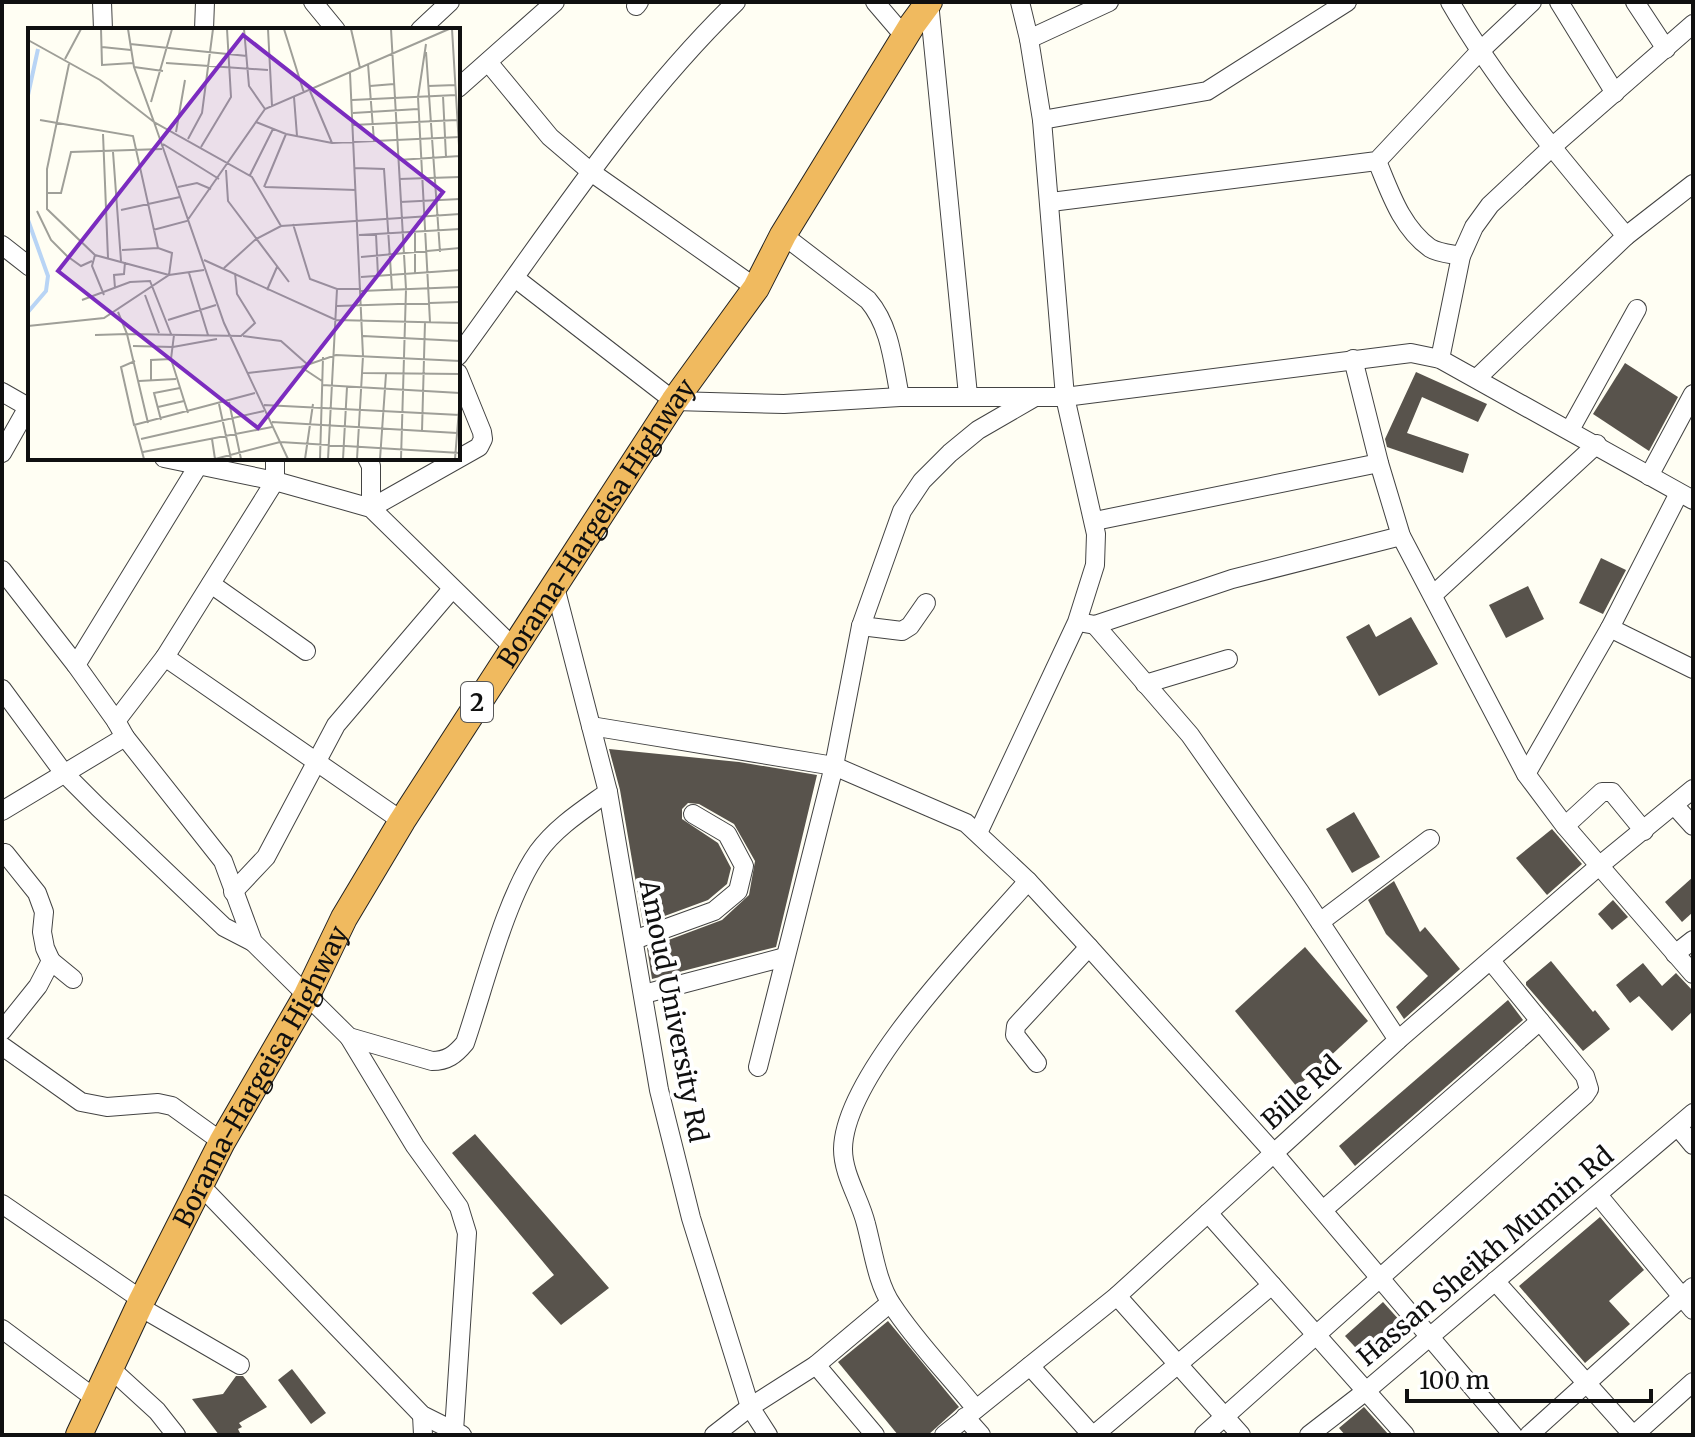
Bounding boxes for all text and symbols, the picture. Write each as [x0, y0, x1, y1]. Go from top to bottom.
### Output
inset map [28, 28, 460, 460]
street label: Borama-Hargeisa Highway [490, 371, 702, 673]
road number: 2 [461, 682, 493, 722]
street label: Amoud University Rd [632, 876, 716, 1145]
street label: Borama-Hargeisa Highway [165, 919, 355, 1232]
street label: Bille Rd [1255, 1048, 1348, 1136]
street label: Hassan Sheikh Mumin Rd [1350, 1139, 1620, 1373]
scale bar [1407, 1353, 1651, 1403]
text: 100 m [1419, 1365, 1490, 1396]

